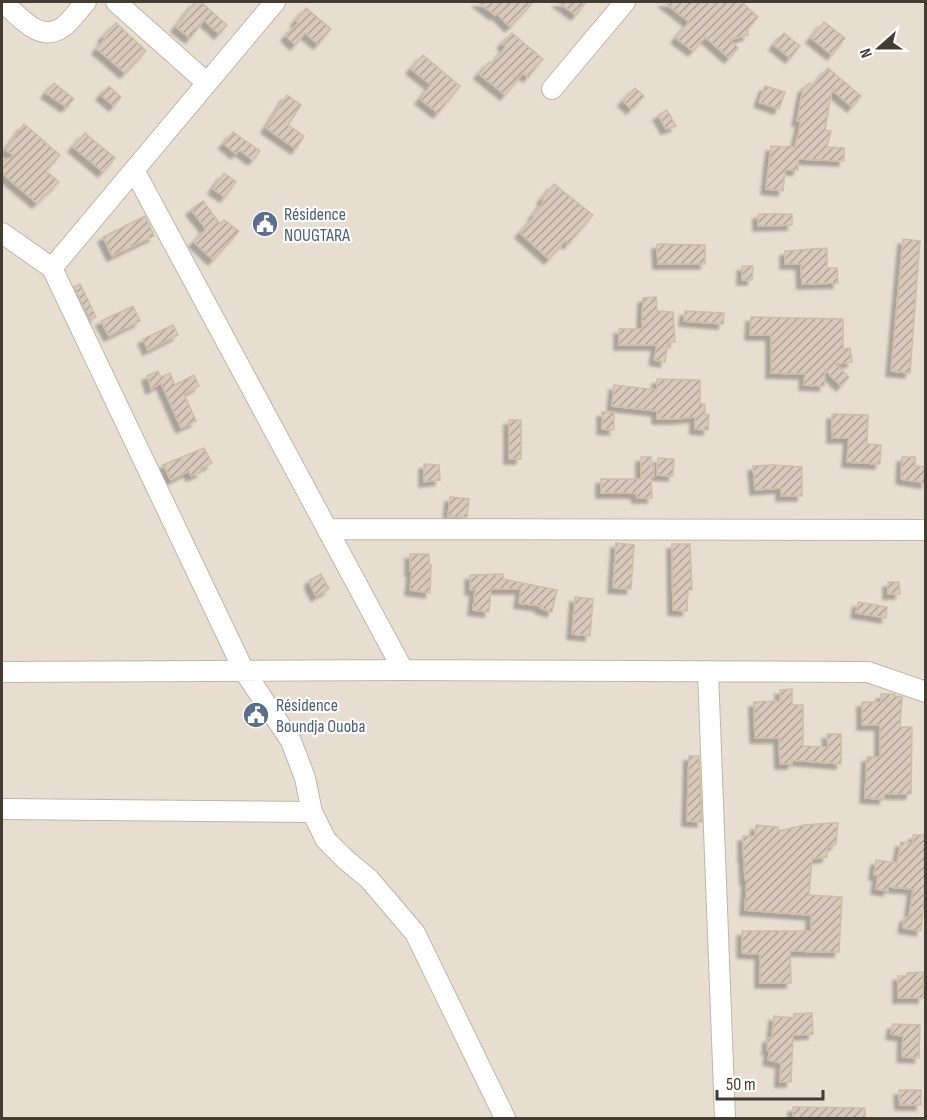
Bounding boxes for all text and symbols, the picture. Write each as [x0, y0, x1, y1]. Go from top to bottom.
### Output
north arrow [849, 18, 909, 78]
text: N [856, 45, 877, 60]
place label: Résidence NOUGTARA [284, 204, 350, 246]
public building icon: Résidence NOUGTARA [250, 209, 280, 239]
place label: Résidence Boundja Ouoba [276, 695, 366, 737]
public building icon: Résidence Boundja Ouoba [241, 700, 271, 730]
scale bar [717, 1063, 824, 1101]
text: 50 m [726, 1074, 756, 1095]

